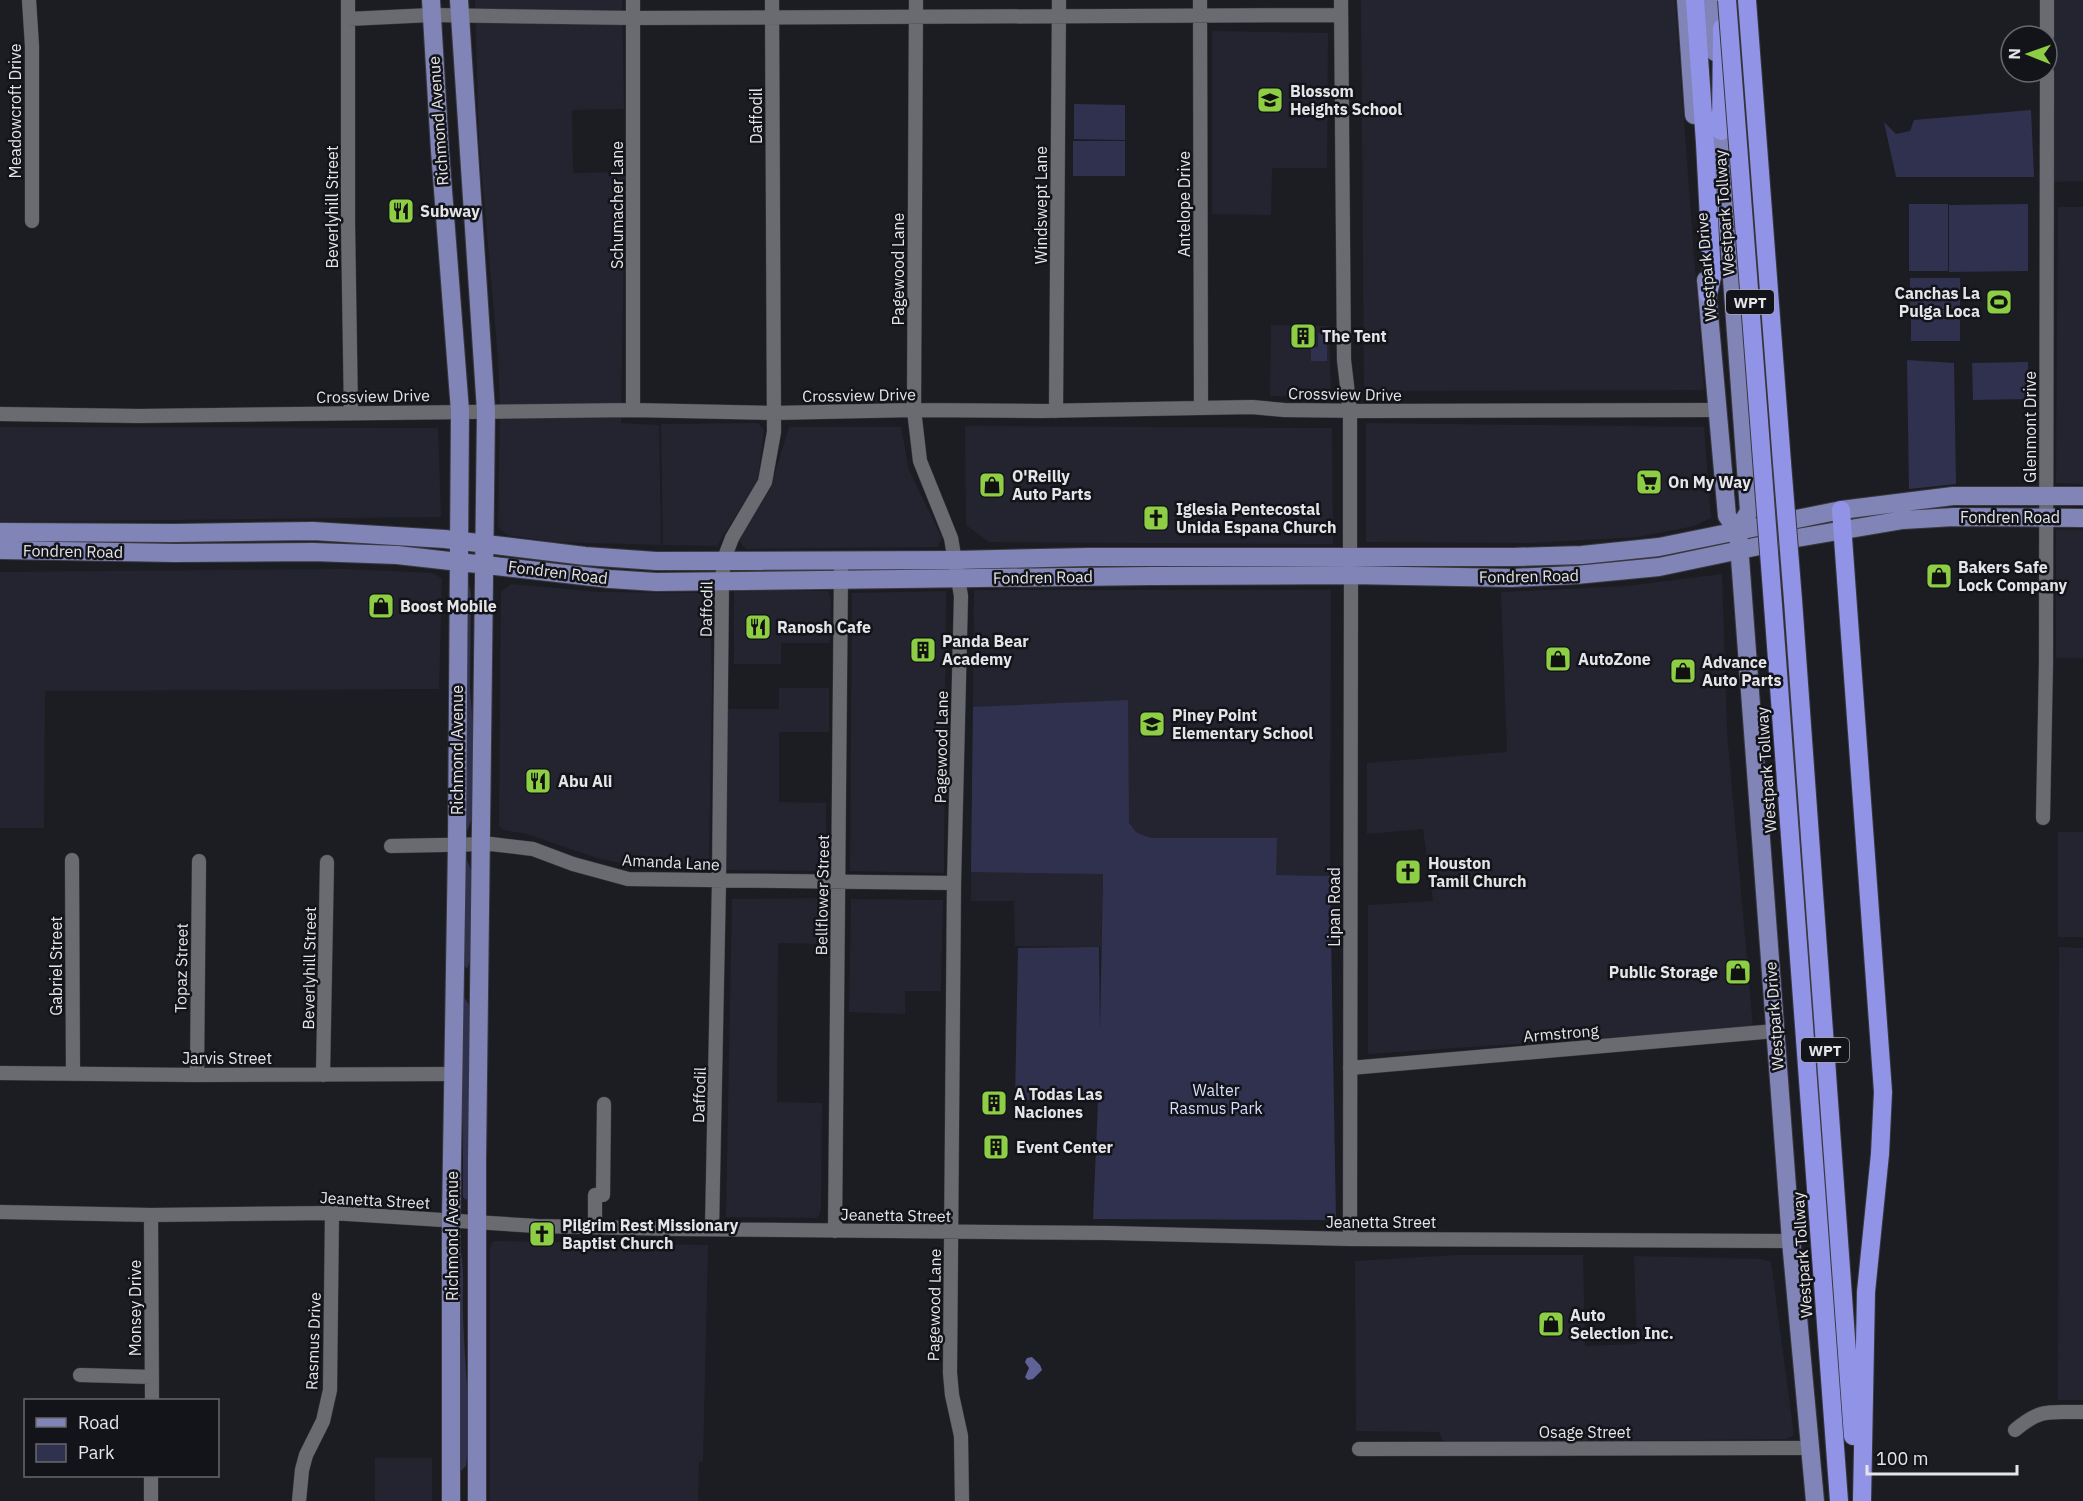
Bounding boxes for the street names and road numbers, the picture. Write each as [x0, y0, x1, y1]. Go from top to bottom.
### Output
street label: Meadowcroft Drive [5, 43, 25, 179]
street label: Richmond Avenue [423, 55, 453, 186]
street label: Daffodil [746, 88, 766, 144]
street label: Schumacher Lane [607, 141, 627, 269]
street label: Beverlyhill Street [322, 145, 342, 269]
street label: Windswept Lane [1031, 146, 1051, 264]
street label: Westpark Tollway [1710, 149, 1738, 277]
street label: Antelope Drive [1174, 151, 1194, 257]
street label: Pagewood Lane [888, 212, 908, 325]
street label: Westpark Drive [1691, 212, 1721, 322]
road number: WPT [1726, 290, 1774, 314]
street label: Glenmont Drive [2020, 371, 2040, 483]
street label: Crossview Drive [1288, 383, 1402, 405]
street label: Crossview Drive [802, 384, 916, 406]
street label: Crossview Drive [316, 385, 430, 407]
street label: Fondren Road [1960, 507, 2060, 527]
street label: Fondren Road [23, 540, 123, 562]
street label: Fondren Road [507, 556, 609, 588]
street label: Fondren Road [1479, 565, 1579, 587]
street label: Fondren Road [993, 566, 1093, 588]
street label: Daffodil [696, 581, 716, 637]
street label: Richmond Avenue [447, 685, 467, 815]
street label: Pagewood Lane [930, 690, 952, 804]
street label: Westpark Tollway [1752, 706, 1780, 834]
street label: Bellflower Street [811, 834, 833, 956]
street label: Amanda Lane [622, 849, 721, 875]
street label: Lipan Road [1324, 867, 1344, 947]
street label: Beverlyhill Street [298, 906, 320, 1030]
street label: Gabriel Street [46, 916, 66, 1016]
street label: Topaz Street [170, 923, 192, 1013]
street label: Westpark Drive [1760, 961, 1788, 1071]
street label: Armstrong [1522, 1020, 1600, 1046]
road number: WPT [1801, 1038, 1849, 1062]
street label: Jarvis Street [182, 1048, 272, 1068]
street label: Daffodil [688, 1067, 710, 1123]
street label: Richmond Avenue [442, 1171, 462, 1301]
street label: Jeanetta Street [319, 1187, 431, 1213]
street label: Westpark Tollway [1788, 1191, 1816, 1319]
street label: Jeanetta Street [841, 1204, 951, 1226]
street label: Jeanetta Street [1326, 1212, 1436, 1232]
street label: Pagewood Lane [923, 1248, 945, 1362]
street label: Monsey Drive [125, 1260, 145, 1356]
street label: Rasmus Drive [301, 1291, 325, 1390]
street label: Osage Street [1539, 1422, 1631, 1442]

